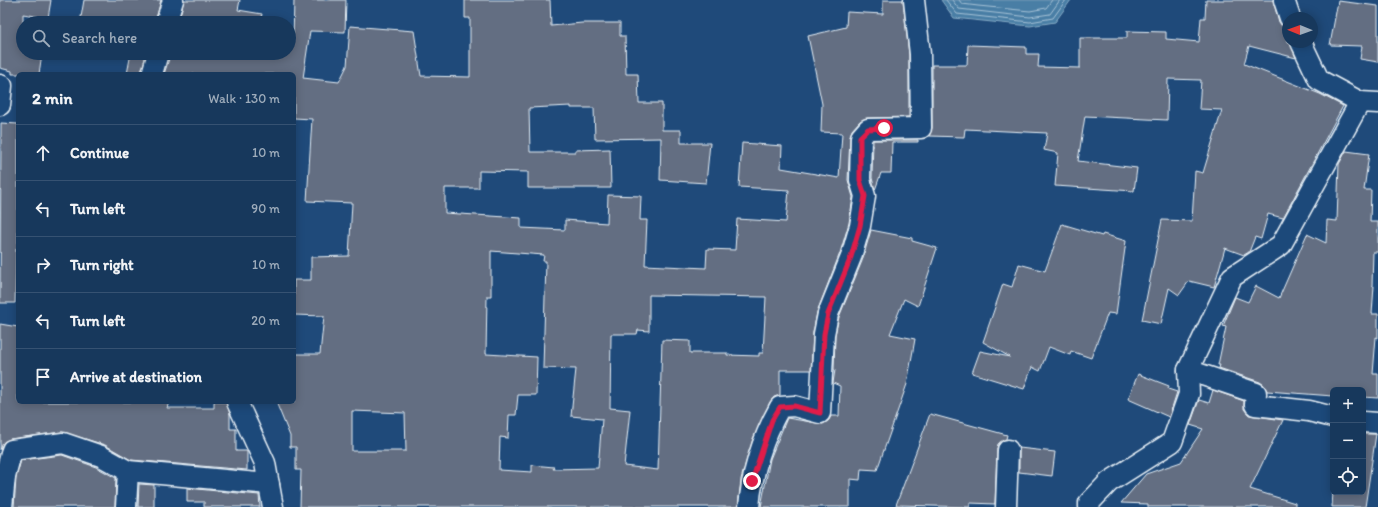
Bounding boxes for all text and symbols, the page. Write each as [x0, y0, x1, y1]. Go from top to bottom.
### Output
north arrow [1282, 12, 1318, 48]
search box [16, 16, 296, 60]
icon: search [30, 27, 52, 49]
text: Search here [62, 29, 137, 47]
text: 2 min [32, 88, 72, 108]
text: Walk · 130 m [208, 91, 280, 106]
route start [875, 119, 893, 137]
icon: ahead [32, 142, 54, 164]
text: Continue [70, 144, 129, 162]
text: 10 m [252, 145, 280, 160]
icon: left [32, 198, 54, 220]
text: Turn left [70, 200, 125, 218]
text: 90 m [251, 201, 280, 216]
icon: right [32, 254, 54, 276]
text: Turn right [70, 256, 134, 274]
text: 10 m [252, 257, 280, 272]
icon: left [32, 310, 54, 332]
text: Turn left [70, 312, 125, 330]
text: 20 m [251, 313, 280, 328]
icon: arrive [32, 366, 54, 388]
text: Arrive at destination [70, 368, 202, 386]
map controls [1330, 387, 1366, 495]
button: + [1330, 387, 1366, 423]
button: − [1330, 423, 1366, 459]
button: locate [1330, 459, 1366, 495]
route end [743, 472, 761, 490]

